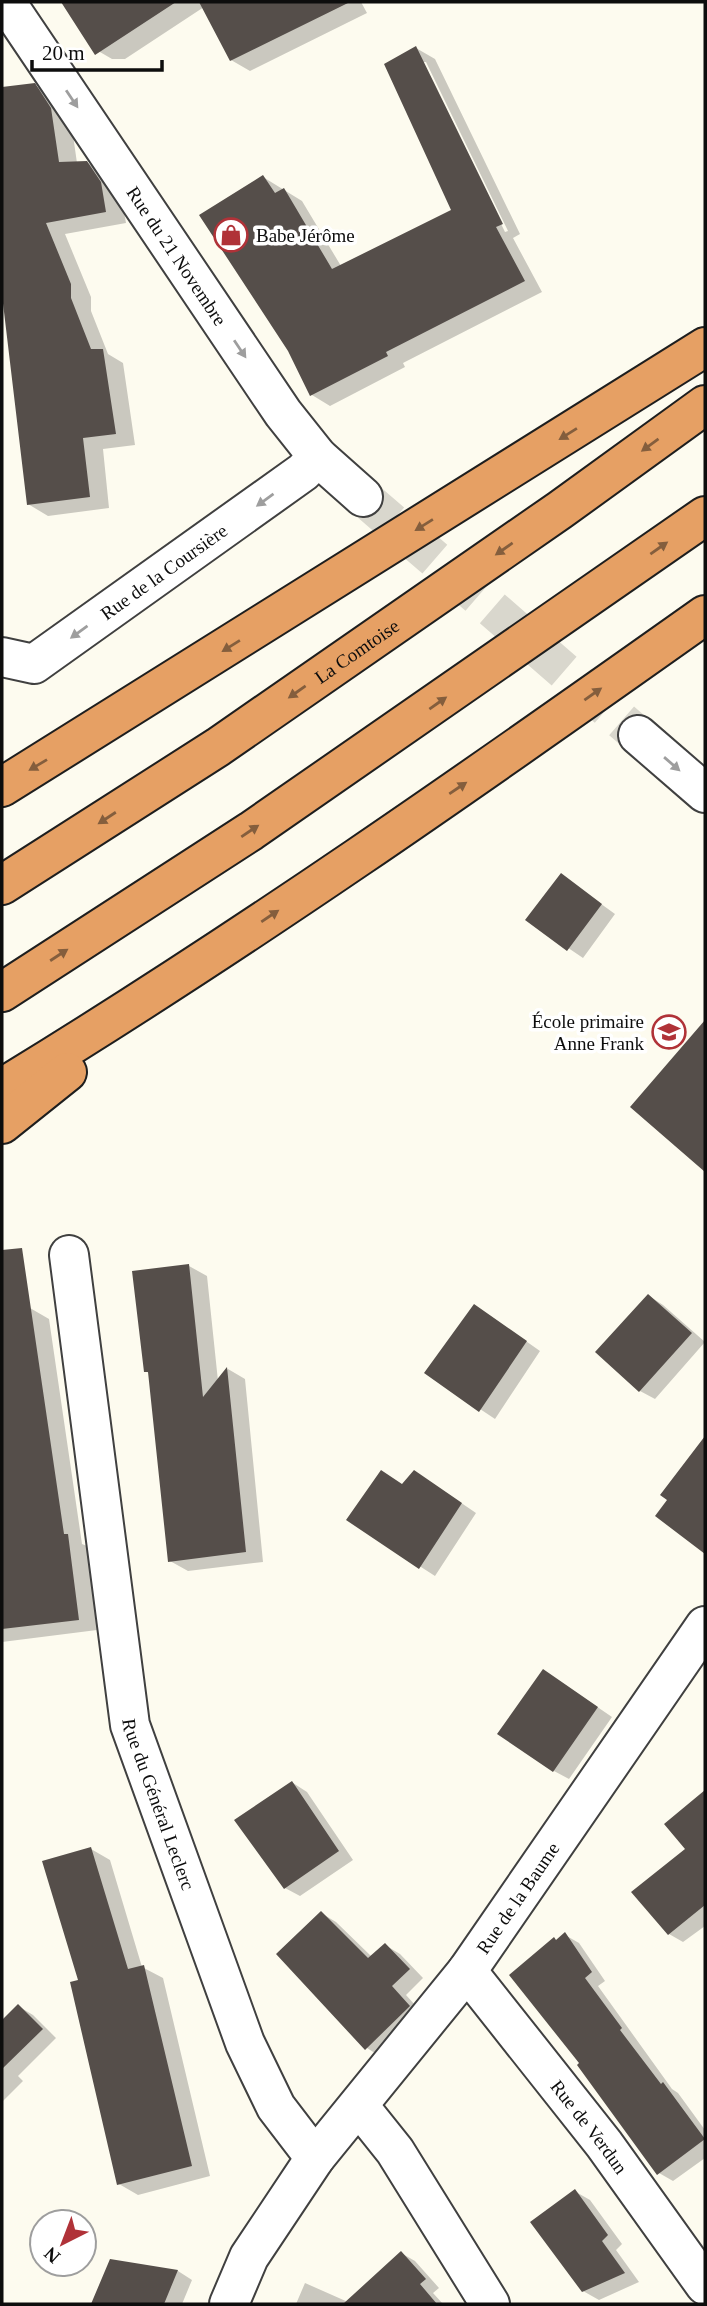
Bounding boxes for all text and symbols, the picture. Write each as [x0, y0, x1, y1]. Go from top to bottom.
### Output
scale bar [32, 28, 161, 72]
text: 20 m [42, 41, 85, 65]
one-way arrow [65, 90, 79, 108]
street label: Rue du 21 Novembre [122, 183, 231, 330]
shop icon: Babe Jérôme [212, 216, 250, 254]
place label: Babe Jérôme [256, 225, 355, 246]
one-way arrow [233, 339, 246, 358]
one-way arrow [559, 428, 578, 441]
one-way arrow [641, 438, 659, 452]
one-way arrow [256, 492, 274, 506]
one-way arrow [414, 518, 433, 531]
street label: Rue de la Coursière [97, 520, 231, 624]
one-way arrow [650, 541, 668, 555]
one-way arrow [495, 542, 513, 556]
street label: La Comtoise [311, 615, 403, 688]
one-way arrow [70, 625, 89, 639]
one-way arrow [221, 639, 241, 652]
one-way arrow [288, 685, 306, 699]
one-way arrow [584, 687, 602, 701]
one-way arrow [429, 696, 447, 710]
one-way arrow [663, 756, 680, 771]
one-way arrow [28, 759, 47, 772]
one-way arrow [449, 781, 467, 795]
one-way arrow [98, 812, 117, 825]
one-way arrow [240, 825, 260, 838]
one-way arrow [260, 910, 279, 923]
one-way arrow [49, 949, 69, 962]
place label: École primaire Anne Frank [532, 1011, 644, 1054]
school or university icon: École primaire Anne Frank [650, 1013, 688, 1051]
street label: Rue du Général Leclerc [118, 1717, 199, 1893]
street label: Rue de la Baume [472, 1838, 564, 1958]
street label: Rue de Verdun [546, 2076, 632, 2178]
north arrow [28, 2208, 98, 2278]
text: N [40, 2243, 64, 2268]

